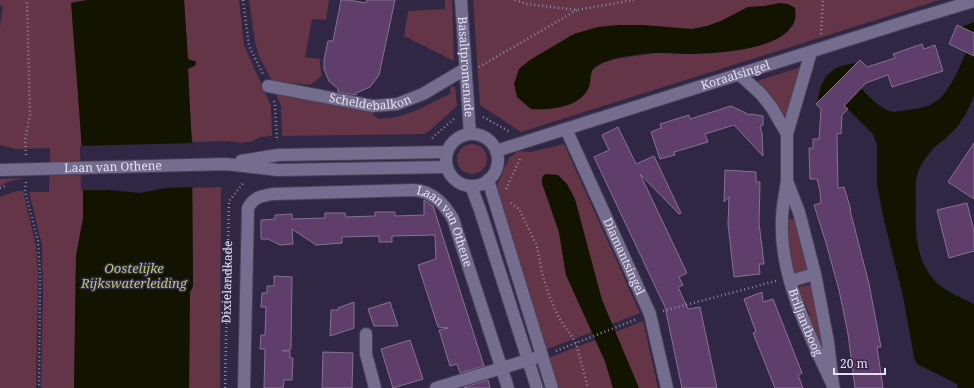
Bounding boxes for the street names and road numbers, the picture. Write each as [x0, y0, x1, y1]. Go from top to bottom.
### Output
street label: Basaltpromenade [454, 16, 478, 118]
street label: Koraalsingel [699, 56, 772, 94]
street label: Scheldebalkon [328, 89, 414, 114]
street label: Laan van Othene [64, 157, 162, 176]
street label: Laan van Othene [415, 181, 477, 269]
street label: Diamantsingel [599, 215, 649, 298]
street label: Dixielandkade [217, 240, 236, 324]
street label: Briljantboog [785, 286, 827, 359]

